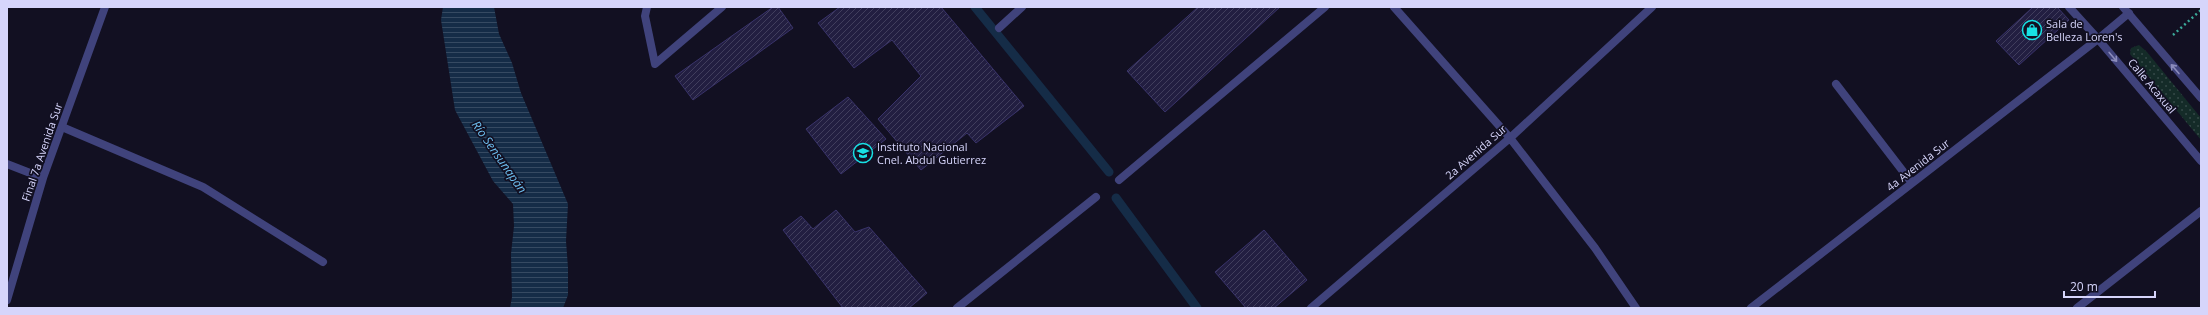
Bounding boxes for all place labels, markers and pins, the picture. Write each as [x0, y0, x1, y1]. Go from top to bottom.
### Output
place label: Sala de Belleza Loren's [2046, 16, 2123, 44]
shop icon: Sala de Belleza Loren's [2021, 19, 2043, 41]
place label: Instituto Nacional Cnel. Abdul Gutierrez [877, 139, 986, 167]
school or university icon: Instituto Nacional Cnel. Abdul Gutierrez [852, 142, 874, 164]

